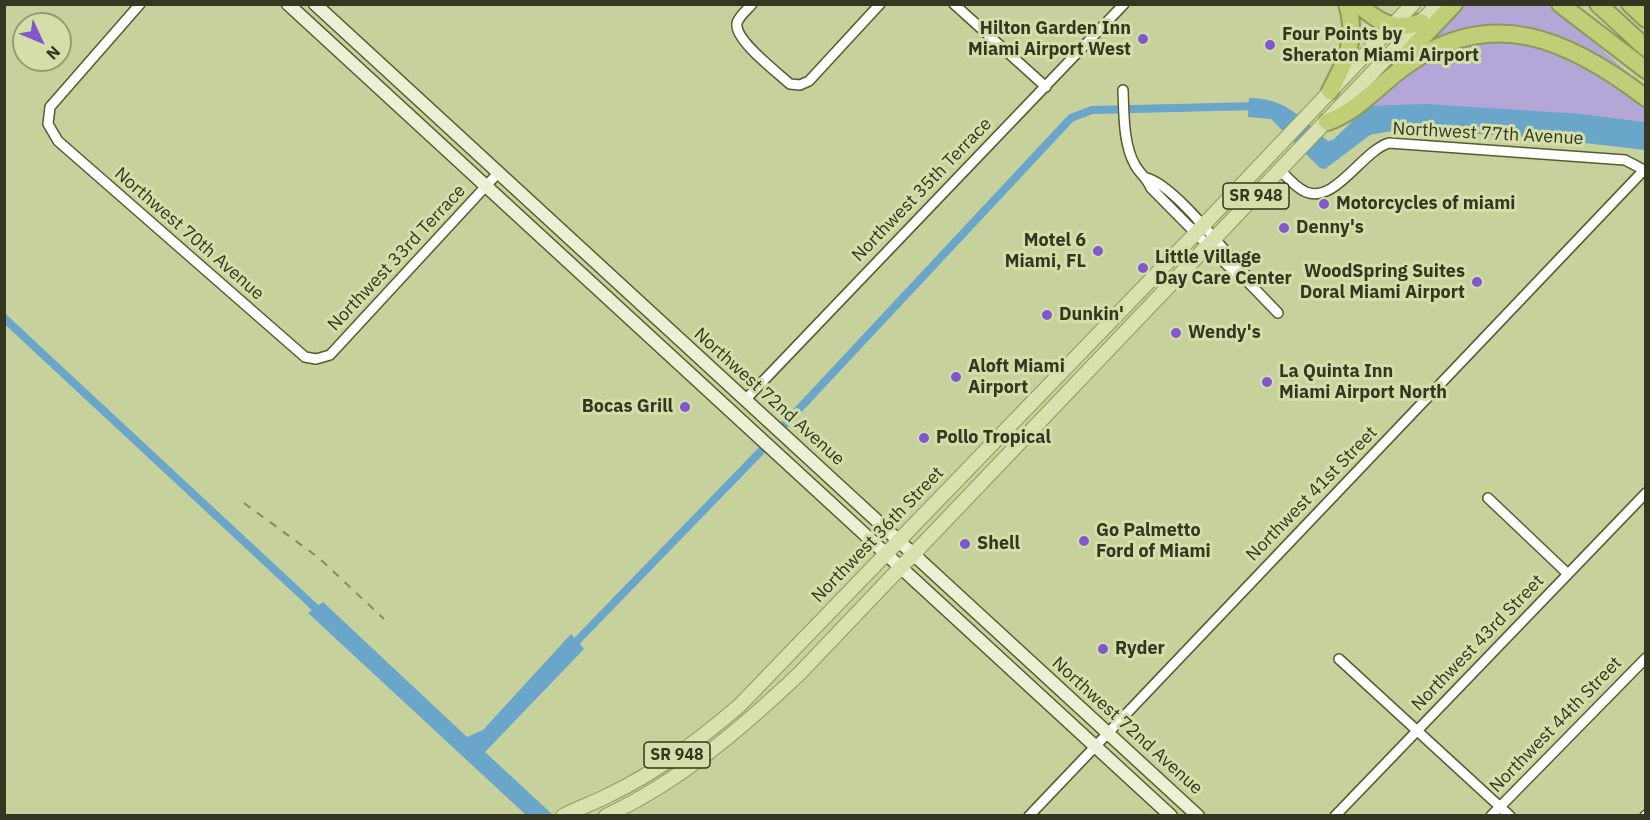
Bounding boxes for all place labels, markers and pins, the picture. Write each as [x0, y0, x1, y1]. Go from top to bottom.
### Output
place label: Hilton Garden Inn Miami Airport West [968, 18, 1131, 60]
place label: Four Points by Sheraton Miami Airport [1282, 24, 1479, 66]
marker: Hilton Garden Inn Miami Airport West [1136, 32, 1150, 46]
marker: Four Points by Sheraton Miami Airport [1263, 38, 1277, 52]
place label: Motorcycles of miami [1336, 193, 1515, 215]
marker: Motorcycles of miami [1317, 197, 1331, 211]
place label: Denny's [1296, 217, 1364, 239]
marker: Denny's [1277, 221, 1291, 235]
place label: Motel 6 Miami, FL [1005, 230, 1086, 272]
marker: Motel 6 Miami, FL [1091, 244, 1105, 258]
place label: Little Village Day Care Center [1155, 247, 1292, 290]
marker: Little Village Day Care Center [1136, 261, 1150, 275]
place label: WoodSpring Suites Doral Miami Airport [1300, 261, 1465, 304]
marker: WoodSpring Suites Doral Miami Airport [1470, 275, 1484, 289]
place label: Dunkin' [1059, 304, 1124, 326]
marker: Dunkin' [1040, 308, 1054, 322]
place label: Wendy's [1188, 322, 1261, 344]
marker: Wendy's [1169, 326, 1183, 340]
place label: Aloft Miami Airport [968, 356, 1065, 398]
place label: La Quinta Inn Miami Airport North [1279, 361, 1447, 404]
marker: Aloft Miami Airport [949, 370, 963, 384]
marker: La Quinta Inn Miami Airport North [1260, 375, 1274, 389]
place label: Bocas Grill [582, 396, 673, 418]
marker: Bocas Grill [678, 400, 692, 414]
place label: Pollo Tropical [936, 427, 1051, 449]
marker: Pollo Tropical [917, 431, 931, 445]
place label: Go Palmetto Ford of Miami [1096, 520, 1211, 562]
place label: Shell [977, 533, 1020, 555]
marker: Go Palmetto Ford of Miami [1077, 534, 1091, 548]
marker: Shell [958, 537, 972, 551]
place label: Ryder [1115, 638, 1165, 660]
marker: Ryder [1096, 642, 1110, 656]

